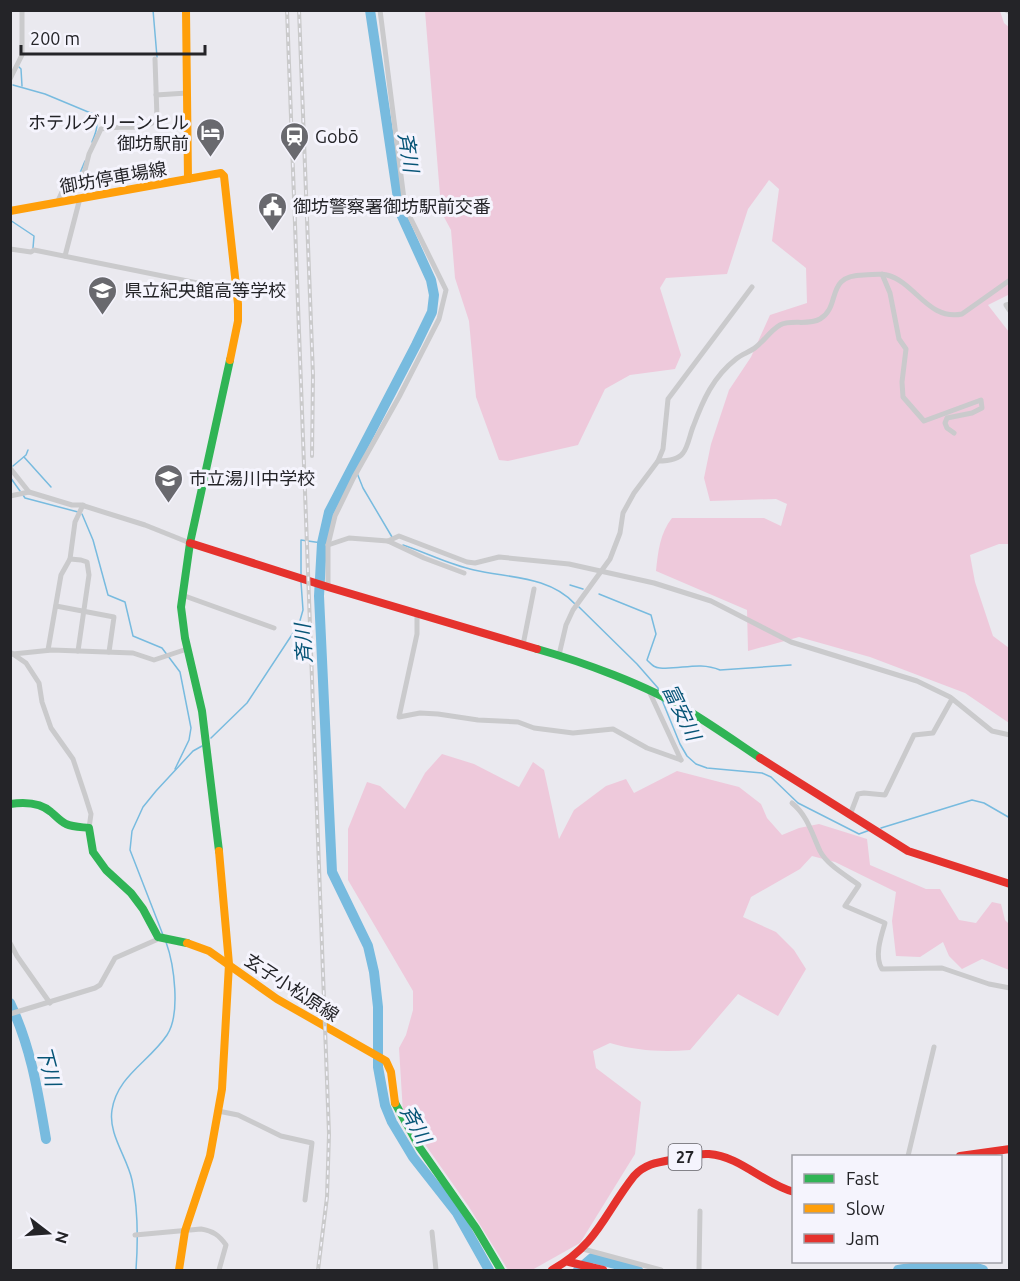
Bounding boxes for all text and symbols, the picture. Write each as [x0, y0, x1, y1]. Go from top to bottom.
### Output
scale bar [21, 18, 206, 56]
text: 200 m [30, 28, 80, 48]
place label: ホテルグリーンヒル 御坊駅前 [28, 112, 189, 153]
hotel icon: ホテルグリーンヒル 御坊駅前 [194, 116, 226, 158]
station icon: Gobō [278, 120, 310, 162]
place label: Gobō [315, 126, 359, 146]
water label: 斉川 [395, 130, 424, 176]
street label: 御坊停車場線 [58, 158, 168, 196]
public building icon: 御坊警察署御坊駅前交番 [256, 190, 288, 232]
place label: 御坊警察署御坊駅前交番 [293, 196, 491, 216]
school or university icon: 県立紀央館高等学校 [87, 274, 119, 316]
place label: 県立紀央館高等学校 [124, 280, 286, 300]
school or university icon: 市立湯川中学校 [152, 462, 184, 504]
place label: 市立湯川中学校 [189, 468, 315, 488]
water label: 斉川 [290, 621, 316, 665]
water label: 富安川 [659, 680, 706, 746]
street label: 玄子小松原線 [241, 949, 343, 1025]
water label: 下川 [33, 1044, 66, 1090]
water label: 斉川 [396, 1101, 437, 1149]
road number: 27 [668, 1144, 702, 1170]
legend [792, 1155, 1002, 1263]
text: Fast [846, 1168, 879, 1188]
text: Slow [846, 1198, 885, 1218]
north arrow [18, 1203, 78, 1263]
text: Jam [846, 1228, 880, 1248]
text: N [52, 1229, 73, 1246]

